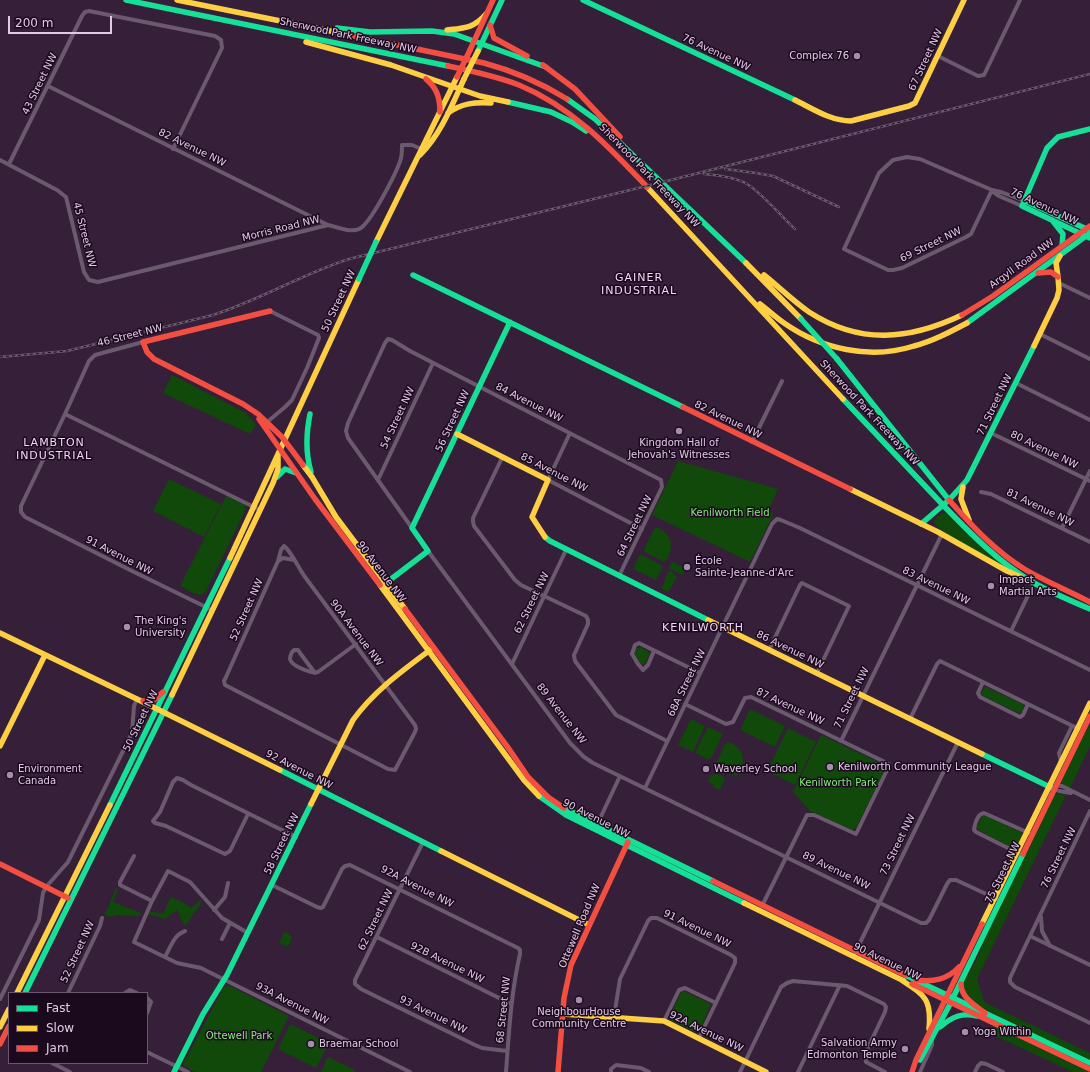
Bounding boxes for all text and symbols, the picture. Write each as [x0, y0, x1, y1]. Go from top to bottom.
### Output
scale bar [10, 8, 114, 34]
text: 200 m [15, 16, 53, 30]
street label: Sherwood Park Freeway NW [278, 16, 418, 56]
street label: 67 Street NW [906, 27, 946, 93]
street label: 76 Avenue NW [680, 32, 752, 74]
place label: Complex 76 [789, 50, 849, 62]
street label: 43 Street NW [20, 51, 60, 117]
marker: Complex 76 [852, 51, 862, 61]
street label: Sherwood Park Freeway NW [596, 122, 702, 230]
street label: 82 Avenue NW [156, 126, 228, 170]
street label: 76 Avenue NW [1008, 186, 1080, 228]
street label: 45 Street NW [70, 201, 98, 269]
street label: Morris Road NW [241, 214, 321, 244]
street label: 69 Street NW [898, 225, 964, 265]
street label: Argyll Road NW [987, 236, 1057, 292]
street label: 50 Street NW [319, 268, 359, 334]
district label: GAINER INDUSTRIAL [601, 271, 677, 297]
street label: 46 Street NW [96, 322, 164, 350]
street label: Sherwood Park Freeway NW [817, 358, 921, 468]
street label: 71 Street NW [975, 372, 1015, 438]
street label: 84 Avenue NW [493, 381, 565, 425]
street label: 54 Street NW [378, 385, 418, 451]
street label: 56 Street NW [433, 388, 473, 454]
street label: 82 Avenue NW [692, 398, 764, 442]
marker: Kingdom Hall of Jehovah's Witnesses [674, 426, 684, 436]
street label: 80 Avenue NW [1008, 428, 1080, 472]
district label: LAMBTON INDUSTRIAL [16, 436, 92, 462]
place label: Kingdom Hall of Jehovah's Witnesses [628, 437, 730, 460]
street label: 85 Avenue NW [518, 451, 590, 495]
street label: 81 Avenue NW [1004, 486, 1076, 530]
street label: 64 Street NW [615, 493, 655, 559]
park label: Kenilworth Field [690, 507, 770, 519]
street label: 91 Avenue NW [83, 534, 155, 578]
street label: 90 Avenue NW [354, 539, 408, 605]
place label: École Sainte-Jeanne-d'Arc [695, 555, 794, 578]
marker: École Sainte-Jeanne-d'Arc [682, 562, 692, 572]
street label: 83 Avenue NW [900, 564, 972, 608]
street label: 62 Street NW [512, 570, 552, 636]
place label: Impact Martial Arts [999, 574, 1057, 598]
street label: 52 Street NW [228, 577, 266, 643]
marker: Impact Martial Arts [986, 581, 996, 591]
street label: 90A Avenue NW [327, 597, 385, 669]
place label: The King's University [135, 615, 187, 638]
district label: KENILWORTH [662, 621, 744, 635]
marker: The King's University [122, 622, 132, 632]
street label: 86 Avenue NW [754, 628, 826, 672]
street label: 68A Street NW [665, 647, 709, 719]
street label: 71 Street NW [832, 665, 872, 731]
street label: 89 Avenue NW [534, 681, 588, 747]
street label: 87 Avenue NW [754, 686, 826, 728]
street label: 50 Street NW [121, 688, 161, 754]
street label: 92 Avenue NW [263, 748, 335, 792]
place label: Kenilworth Community League [838, 761, 992, 773]
marker: Kenilworth Community League [825, 762, 835, 772]
place label: Environment Canada [18, 763, 82, 786]
place label: Waverley School [714, 763, 797, 775]
marker: Waverley School [701, 764, 711, 774]
marker: Environment Canada [5, 770, 15, 780]
park label: Kenilworth Park [799, 777, 877, 789]
street label: 90 Avenue NW [560, 797, 632, 841]
street label: 58 Street NW [262, 811, 302, 877]
street label: 73 Street NW [878, 812, 918, 878]
street label: 76 Street NW [1039, 825, 1079, 891]
street label: 75 Street NW [983, 840, 1023, 906]
street label: 89 Avenue NW [800, 849, 872, 893]
street label: 92A Avenue NW [378, 863, 456, 911]
street label: Ottewell Road NW [557, 882, 603, 970]
street label: 62 Street NW [356, 887, 396, 953]
street label: 91 Avenue NW [661, 907, 733, 951]
street label: 52 Street NW [58, 919, 98, 985]
street label: 92B Avenue NW [408, 940, 486, 986]
street label: 90 Avenue NW [851, 940, 923, 984]
street label: 68 Street NW [495, 976, 513, 1044]
street label: 93A Avenue NW [253, 980, 331, 1028]
legend [8, 992, 148, 1064]
street label: 93 Avenue NW [397, 993, 469, 1037]
marker: NeighbourHouse Community Centre [574, 995, 584, 1005]
text: Fast [46, 1001, 70, 1015]
place label: NeighbourHouse Community Centre [532, 1006, 626, 1030]
street label: 92A Avenue NW [667, 1009, 745, 1055]
text: Slow [46, 1021, 74, 1035]
place label: Yoga Within [973, 1026, 1031, 1038]
marker: Yoga Within [960, 1027, 970, 1037]
park label: Ottewell Park [206, 1030, 272, 1042]
place label: Salvation Army Edmonton Temple [807, 1037, 897, 1060]
place label: Braemar School [319, 1038, 399, 1050]
marker: Braemar School [306, 1039, 316, 1049]
text: Jam [46, 1041, 69, 1055]
marker: Salvation Army Edmonton Temple [900, 1044, 910, 1054]

